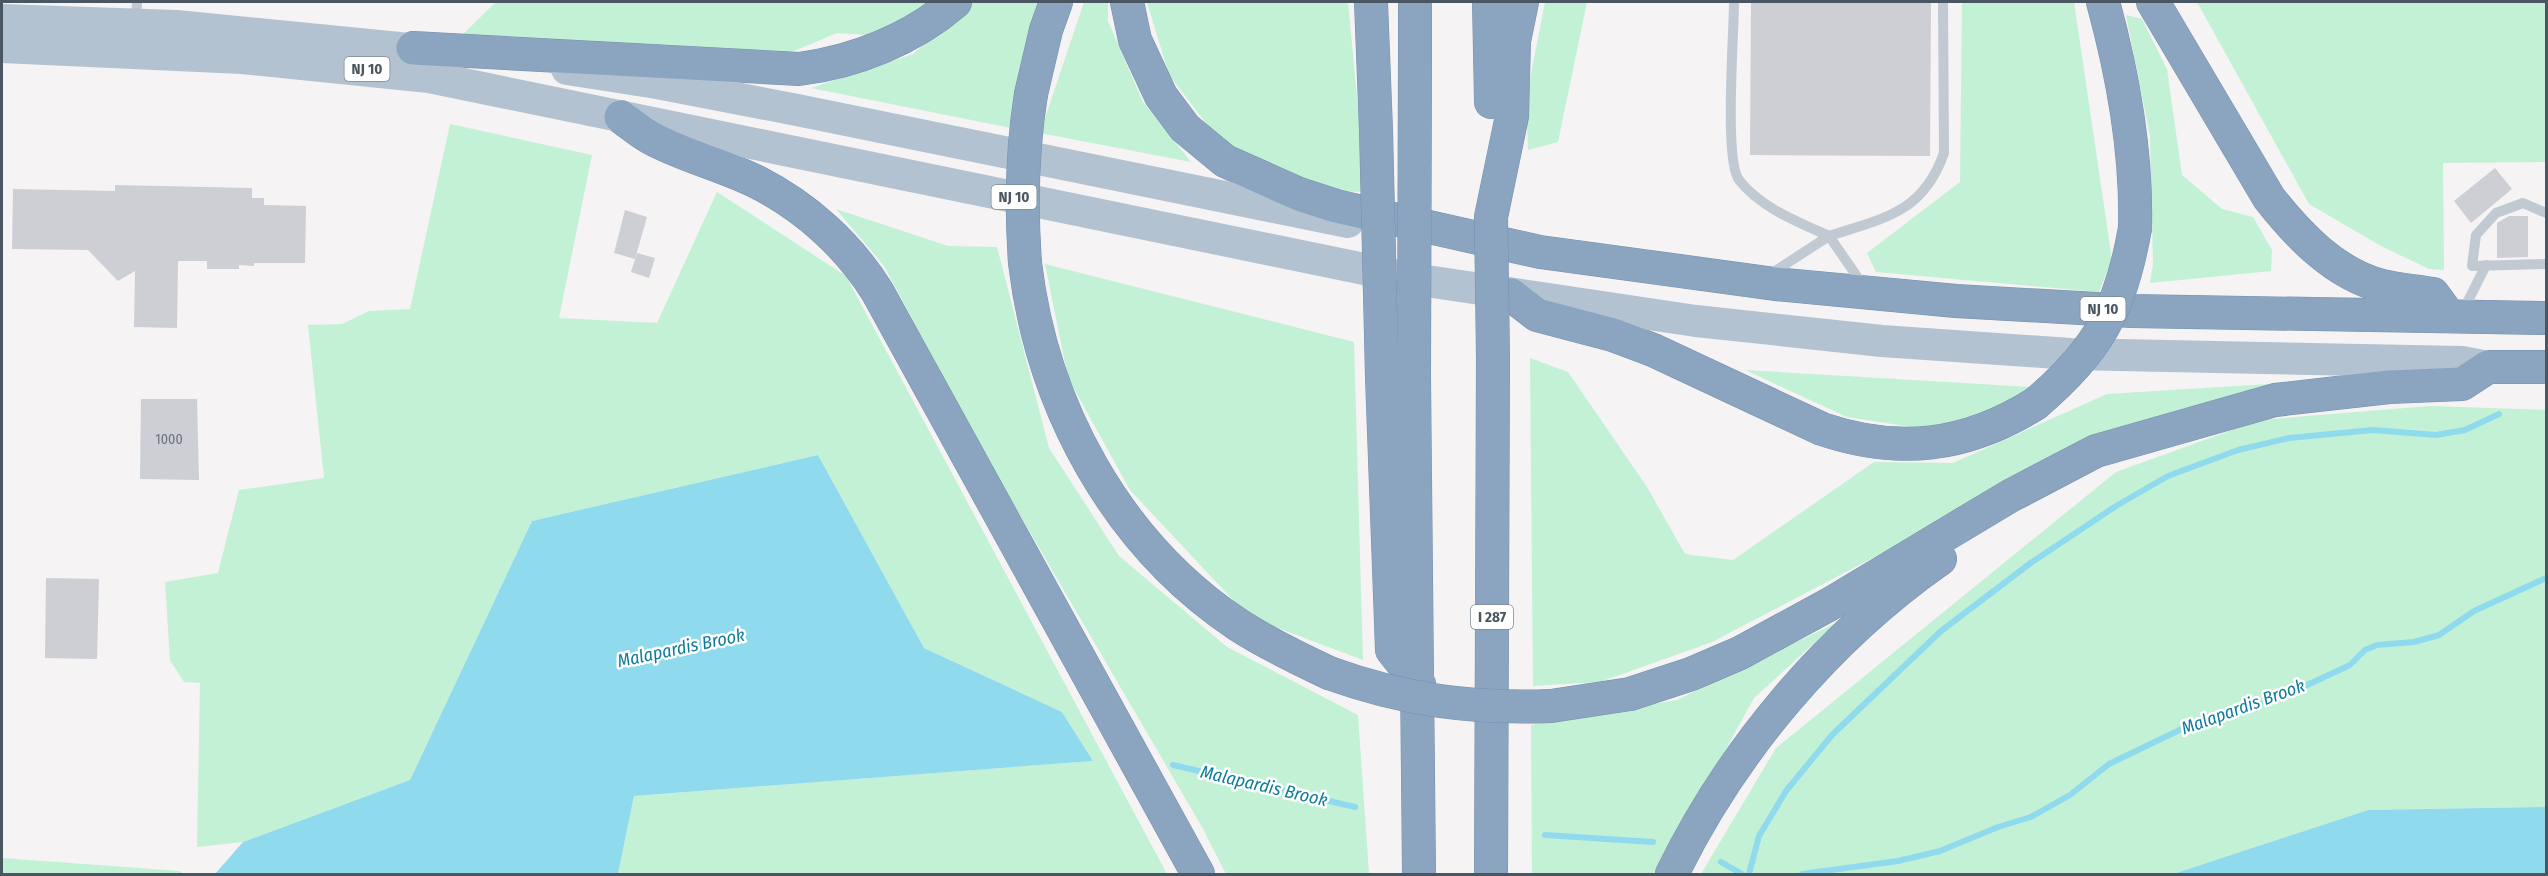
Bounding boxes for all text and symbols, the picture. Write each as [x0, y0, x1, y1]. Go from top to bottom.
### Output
road number: NJ 10 [344, 57, 389, 81]
road number: NJ 10 [992, 185, 1036, 209]
road number: NJ 10 [2080, 297, 2126, 321]
house number: 1000 [155, 431, 183, 448]
road number: I 287 [1471, 605, 1513, 629]
water label: Malapardis Brook [615, 624, 747, 672]
water label: Malapardis Brook [2178, 674, 2308, 740]
water label: Malapardis Brook [1198, 761, 1330, 811]

